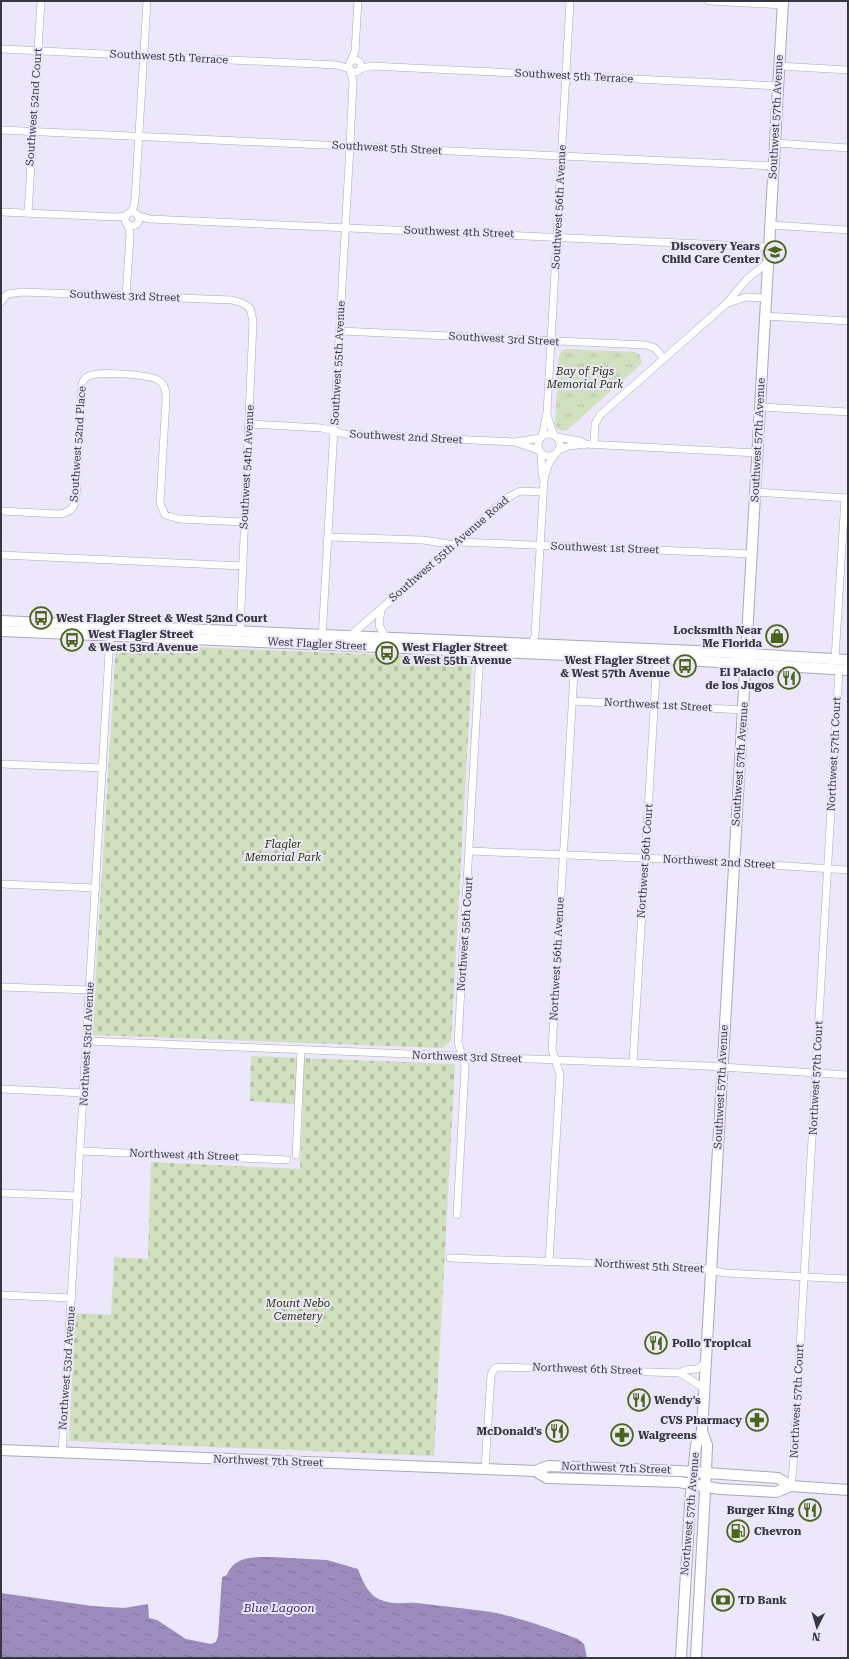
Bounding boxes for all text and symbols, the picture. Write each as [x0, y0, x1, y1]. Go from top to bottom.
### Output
street label: Southwest 5th Terrace [109, 47, 229, 67]
street label: Southwest 52nd Court [23, 48, 45, 166]
street label: Southwest 57th Avenue [766, 54, 786, 180]
street label: Southwest 5th Terrace [514, 66, 634, 86]
street label: Southwest 5th Street [332, 139, 442, 157]
street label: Southwest 56th Avenue [549, 144, 569, 270]
street label: Southwest 4th Street [404, 224, 514, 240]
school or university icon: Discovery Years Child Care Center [762, 239, 788, 265]
place label: Discovery Years Child Care Center [662, 240, 760, 266]
street label: Southwest 3rd Street [69, 288, 181, 304]
street label: Southwest 55th Avenue [328, 300, 348, 426]
street label: Southwest 3rd Street [448, 330, 560, 348]
park label: Bay of Pigs Memorial Park [546, 365, 623, 391]
street label: Southwest 57th Avenue [748, 377, 768, 503]
street label: Southwest 52nd Place [67, 385, 89, 503]
street label: Southwest 54th Avenue [237, 404, 257, 530]
street label: Southwest 2nd Street [349, 428, 463, 446]
street label: Southwest 55th Avenue Road [386, 493, 512, 605]
street label: Southwest 1st Street [551, 540, 659, 556]
bus stop icon: West Flagler Street & West 52nd Court [28, 605, 54, 631]
place label: West Flagler Street & West 52nd Court [56, 612, 268, 625]
shop icon: Locksmith Near Me Florida [764, 623, 790, 649]
place label: Locksmith Near Me Florida [673, 624, 763, 650]
bus stop icon: West Flagler Street & West 53rd Avenue [59, 627, 85, 653]
place label: West Flagler Street & West 53rd Avenue [88, 628, 199, 654]
street label: West Flagler Street [267, 635, 367, 653]
bus stop icon: West Flagler Street & West 55th Avenue [374, 640, 400, 666]
place label: West Flagler Street & West 55th Avenue [402, 641, 512, 667]
bus stop icon: West Flagler Street & West 57th Avenue [672, 653, 698, 679]
place label: West Flagler Street & West 57th Avenue [560, 654, 671, 680]
restaurant icon: El Palacio de los Jugos [776, 665, 802, 691]
place label: El Palacio de los Jugos [705, 666, 774, 692]
street label: Northwest 1st Street [604, 696, 712, 714]
street label: Northwest 57th Court [825, 696, 843, 812]
street label: Southwest 57th Avenue [729, 701, 751, 827]
street label: Northwest 56th Court [635, 803, 655, 919]
park label: Flagler Memorial Park [244, 838, 321, 864]
street label: Northwest 2nd Street [662, 853, 776, 871]
street label: Northwest 55th Court [455, 876, 475, 992]
street label: Northwest 56th Avenue [547, 897, 567, 1021]
street label: Northwest 53rd Avenue [77, 982, 97, 1106]
street label: Northwest 57th Court [807, 1020, 825, 1136]
street label: Southwest 57th Avenue [711, 1024, 731, 1150]
street label: Northwest 3rd Street [412, 1049, 522, 1065]
street label: Northwest 4th Street [129, 1147, 239, 1163]
street label: Northwest 5th Street [594, 1257, 704, 1275]
park label: Mount Nebo Cemetery [265, 1297, 330, 1323]
street label: Northwest 53rd Avenue [56, 1306, 78, 1430]
restaurant icon: Pollo Tropical [643, 1330, 669, 1356]
place label: Pollo Tropical [672, 1337, 752, 1350]
street label: Northwest 57th Court [788, 1343, 806, 1459]
street label: Northwest 6th Street [532, 1361, 642, 1377]
restaurant icon: Wendy's [626, 1387, 652, 1413]
place label: Wendy's [654, 1394, 701, 1407]
pharmacy icon: CVS Pharmacy [744, 1407, 770, 1433]
place label: CVS Pharmacy [660, 1414, 742, 1427]
restaurant icon: McDonald's [544, 1418, 570, 1444]
pharmacy icon: Walgreens [609, 1422, 635, 1448]
place label: McDonald's [476, 1425, 542, 1438]
place label: Walgreens [638, 1429, 697, 1442]
street label: Northwest 57th Avenue [678, 1452, 702, 1576]
street label: Northwest 7th Street [213, 1453, 323, 1469]
street label: Northwest 7th Street [561, 1460, 671, 1476]
restaurant icon: Burger King [797, 1497, 823, 1523]
place label: Burger King [727, 1504, 794, 1517]
fuel station icon: Chevron [725, 1518, 751, 1544]
place label: Chevron [754, 1525, 802, 1538]
bank icon: TD Bank [710, 1587, 736, 1613]
place label: TD Bank [738, 1594, 787, 1607]
water label: Blue Lagoon [242, 1601, 315, 1615]
north arrow [797, 1607, 837, 1647]
text: N [811, 1630, 821, 1643]

